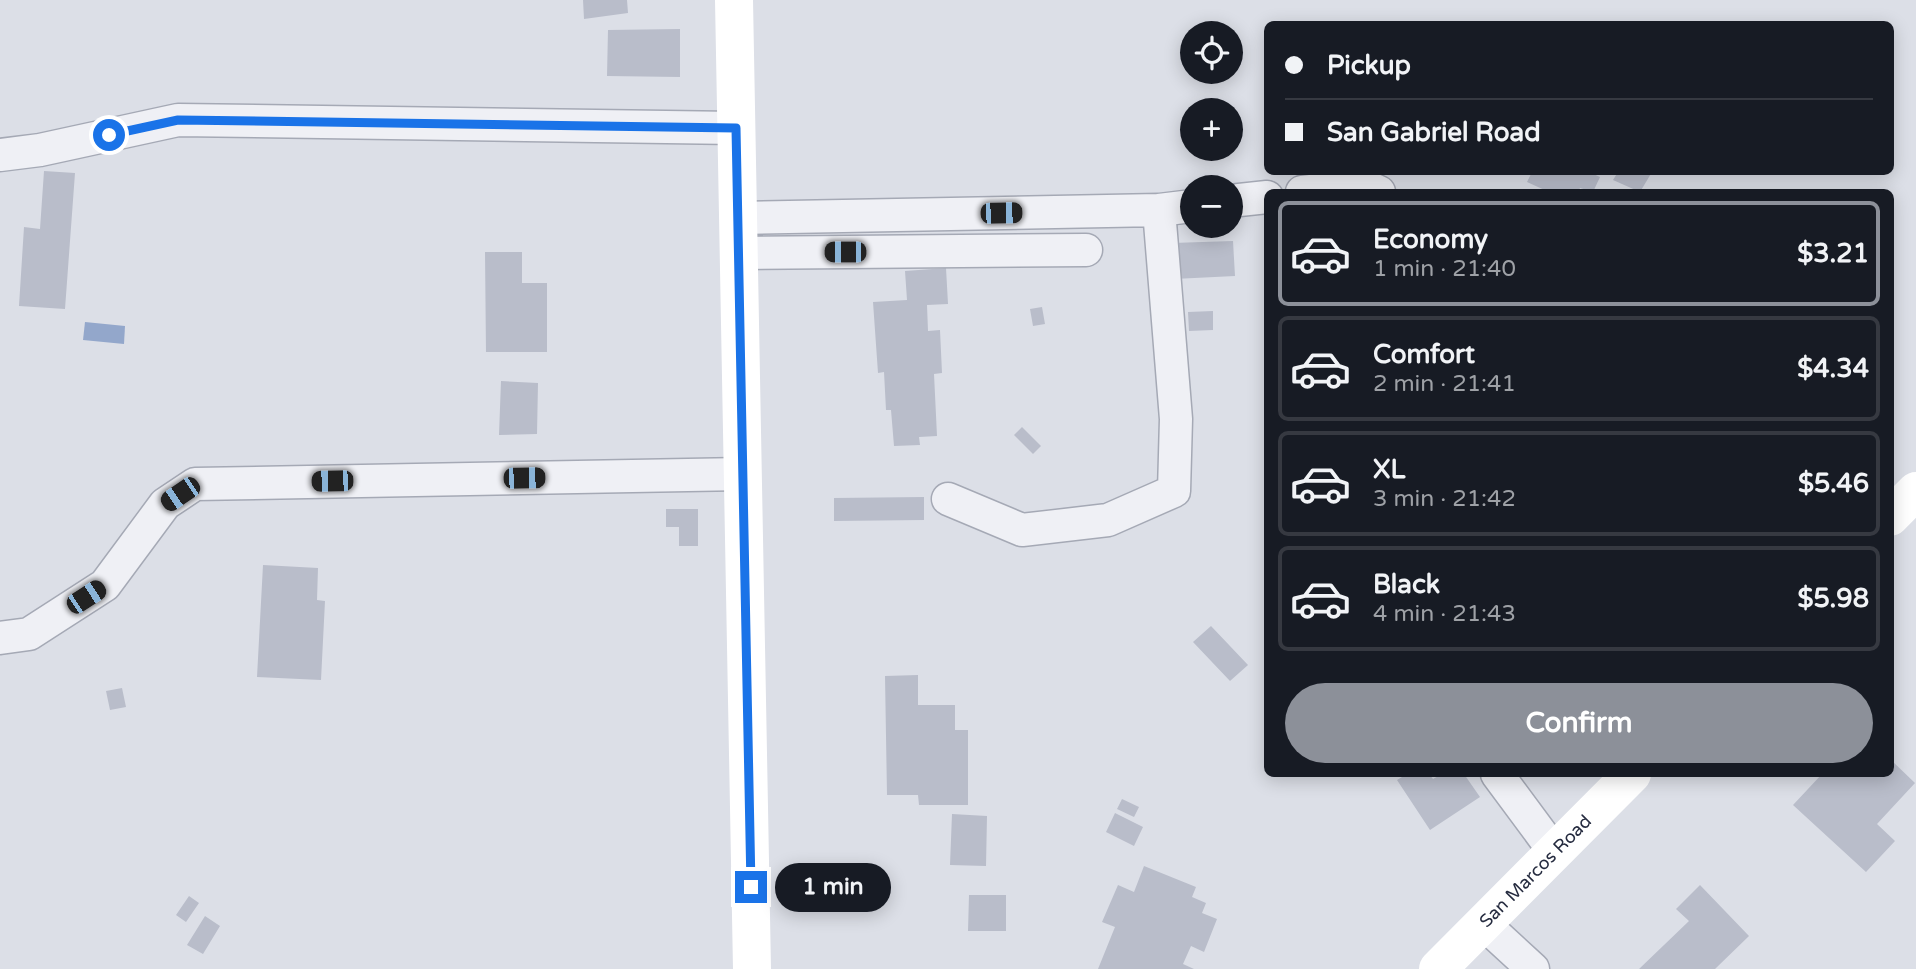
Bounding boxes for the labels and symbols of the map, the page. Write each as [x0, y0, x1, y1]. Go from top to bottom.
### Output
route start [93, 119, 125, 151]
car [980, 202, 1023, 224]
car [825, 242, 867, 263]
car [503, 467, 546, 489]
car [311, 470, 354, 492]
car [157, 474, 204, 514]
car [63, 577, 110, 617]
street label: San Marcos Road [1475, 810, 1596, 932]
callout: 1 min [776, 862, 891, 912]
route end [735, 871, 767, 903]

